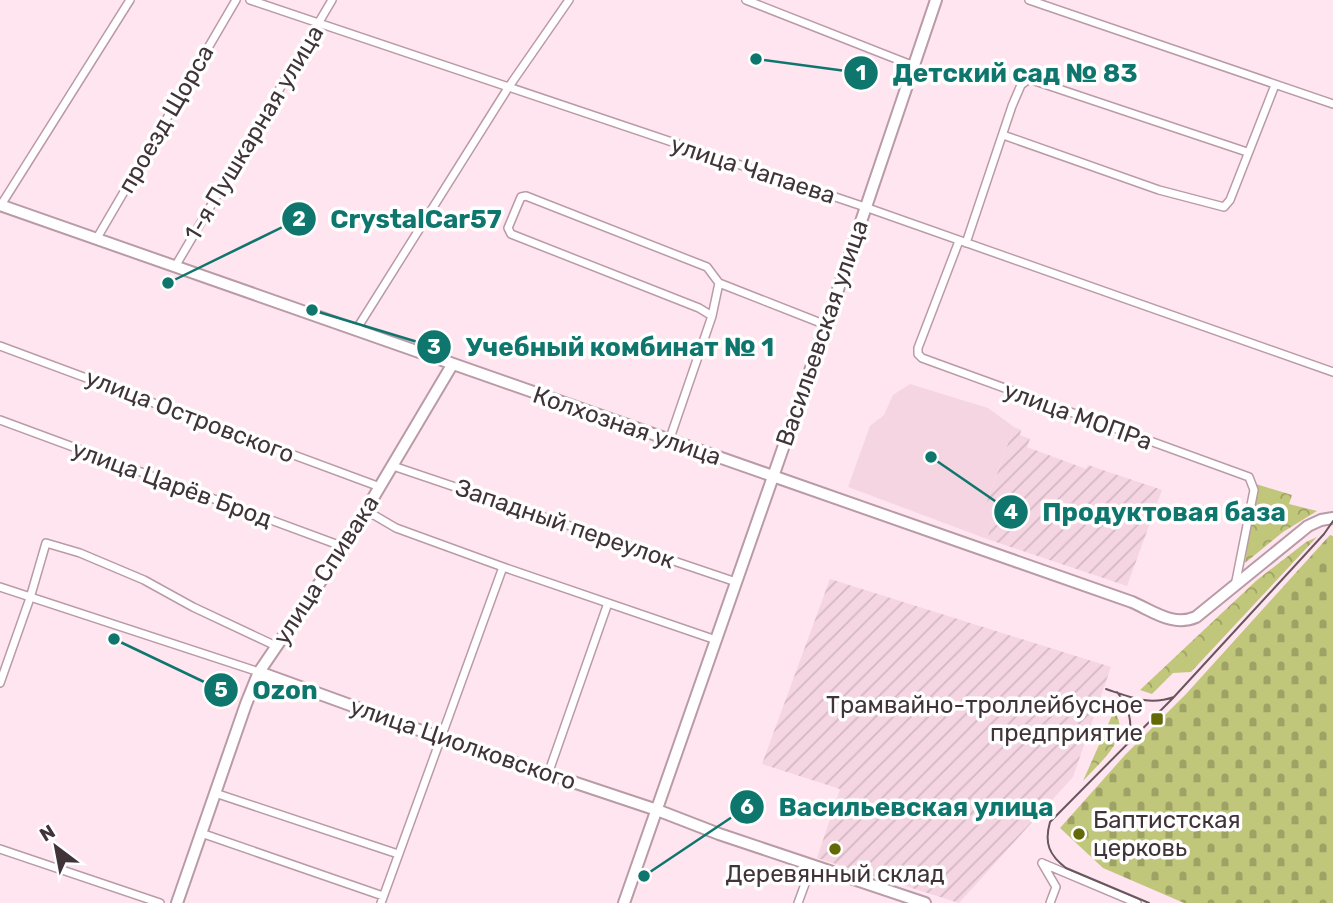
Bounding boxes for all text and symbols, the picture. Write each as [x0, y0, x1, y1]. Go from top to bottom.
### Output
street label: 1-я Пушкарная улица [179, 20, 329, 246]
street label: проезд Щорса [112, 40, 220, 198]
callout: Детский сад № 83 [843, 49, 1152, 96]
text: Детский сад № 83 [892, 58, 1138, 89]
text: 1 [856, 60, 866, 85]
street label: улица Чапаева [667, 130, 839, 210]
callout: CrystalCar57 [281, 195, 516, 242]
text: CrystalCar57 [330, 204, 502, 235]
text: 2 [292, 206, 306, 231]
street label: Васильевская улица [770, 216, 874, 450]
callout: Учебный комбинат № 1 [417, 323, 788, 370]
text: Учебный комбинат № 1 [466, 332, 774, 363]
text: 3 [427, 334, 441, 359]
street label: улица Островского [82, 363, 298, 469]
street label: улица МОПРа [1000, 376, 1156, 456]
street label: Колхозная улица [529, 381, 725, 471]
street label: улица Царёв Брод [68, 435, 276, 533]
street label: Западный переулок [452, 473, 678, 575]
callout: Продуктовая база [993, 488, 1300, 535]
street label: улица Спивака [267, 490, 385, 650]
text: Продуктовая база [1042, 497, 1286, 528]
text: 4 [1004, 499, 1018, 524]
callout: Ozon [204, 666, 332, 713]
text: Ozon [252, 675, 318, 706]
text: 5 [214, 677, 228, 702]
place label: Трамвайно-троллейбусное предприятие [826, 691, 1143, 747]
street label: улица Циолковского [346, 692, 580, 796]
marker: Трамвайно-троллейбусное предприятие [1149, 711, 1165, 727]
callout: Васильевская улица [730, 784, 1068, 831]
text: Васильевская улица [779, 792, 1053, 823]
text: 6 [740, 794, 754, 819]
place label: Баптистская церковь [1093, 806, 1241, 862]
north arrow [21, 812, 91, 882]
text: N [35, 820, 59, 846]
marker: Баптистская церковь [1071, 826, 1087, 842]
marker: Деревянный склад [827, 841, 843, 857]
place label: Деревянный склад [725, 860, 945, 888]

